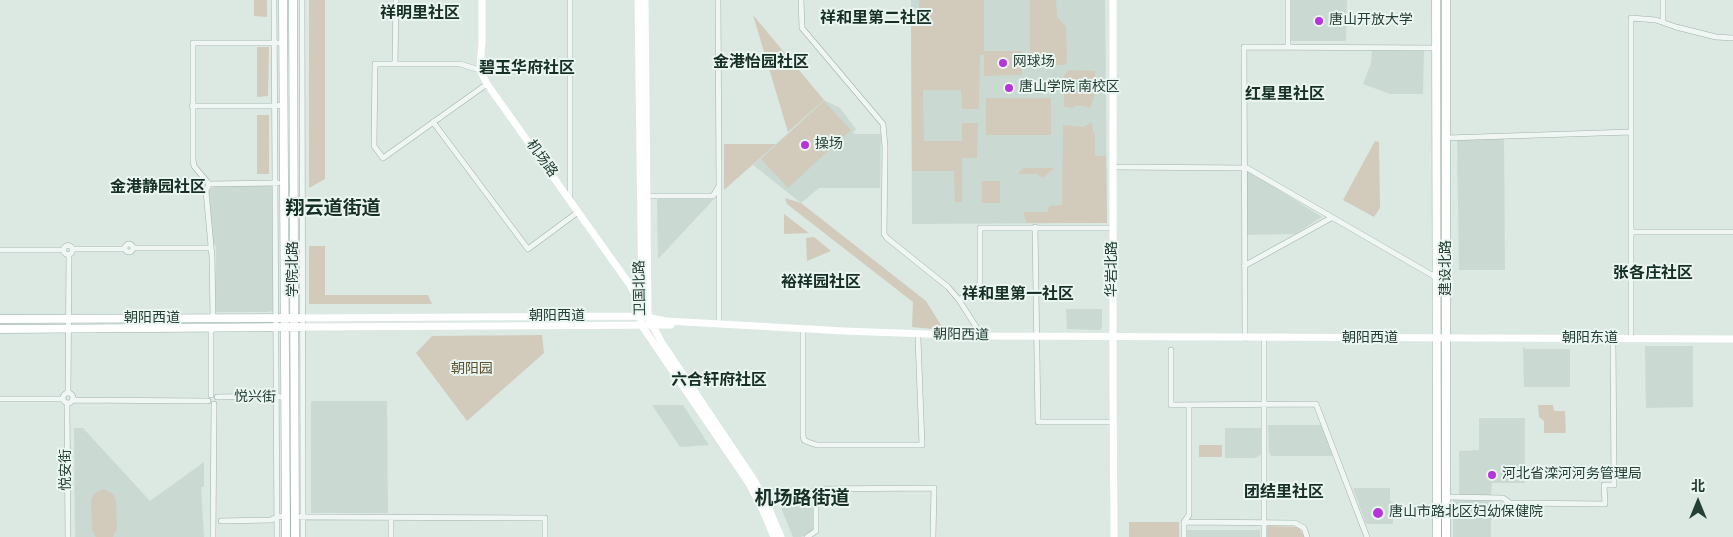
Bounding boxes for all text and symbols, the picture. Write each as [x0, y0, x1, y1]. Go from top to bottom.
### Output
district label: 祥明里社区 [380, 4, 460, 24]
district label: 祥和里第二社区 [820, 9, 932, 29]
place label: 唐山开放大学 [1329, 13, 1413, 29]
marker: 唐山开放大学 [1313, 15, 1325, 27]
district label: 金港怡园社区 [713, 53, 809, 73]
place label: 网球场 [1013, 55, 1055, 71]
marker: 网球场 [997, 57, 1009, 69]
district label: 碧玉华府社区 [479, 59, 575, 79]
place label: 唐山学院 南校区 [1019, 80, 1120, 96]
marker: 唐山学院 南校区 [1003, 82, 1015, 94]
district label: 红星里社区 [1245, 85, 1325, 105]
street label: 机场路 [522, 137, 560, 181]
place label: 操场 [815, 137, 843, 153]
marker: 操场 [799, 139, 811, 151]
district label: 金港静园社区 [110, 178, 206, 198]
district label: 翔云道街道 [286, 199, 380, 221]
street label: 建设北路 [1439, 240, 1455, 296]
street label: 学院北路 [286, 241, 302, 297]
street label: 华岩北路 [1105, 241, 1121, 297]
street label: 卫国北路 [632, 260, 650, 316]
district label: 张各庄社区 [1613, 264, 1693, 284]
district label: 裕祥园社区 [781, 273, 861, 293]
district label: 祥和里第一社区 [962, 285, 1074, 305]
street label: 朝阳西道 [529, 309, 585, 325]
street label: 朝阳西道 [124, 311, 180, 327]
street label: 朝阳西道 [933, 327, 989, 345]
street label: 朝阳西道 [1342, 331, 1398, 347]
street label: 朝阳东道 [1562, 331, 1618, 347]
park label: 朝阳园 [451, 362, 493, 378]
district label: 六合轩府社区 [671, 371, 767, 391]
street label: 悦兴街 [234, 389, 276, 407]
street label: 悦安街 [59, 449, 75, 491]
place label: 河北省滦河河务管理局 [1502, 467, 1642, 483]
marker: 河北省滦河河务管理局 [1486, 469, 1498, 481]
north arrow [1673, 477, 1723, 527]
text: 北 [1691, 477, 1705, 497]
district label: 团结里社区 [1244, 483, 1324, 503]
district label: 机场路街道 [755, 489, 849, 511]
place label: 唐山市路北区妇幼保健院 [1389, 505, 1543, 521]
marker: 唐山市路北区妇幼保健院 [1371, 506, 1385, 520]

